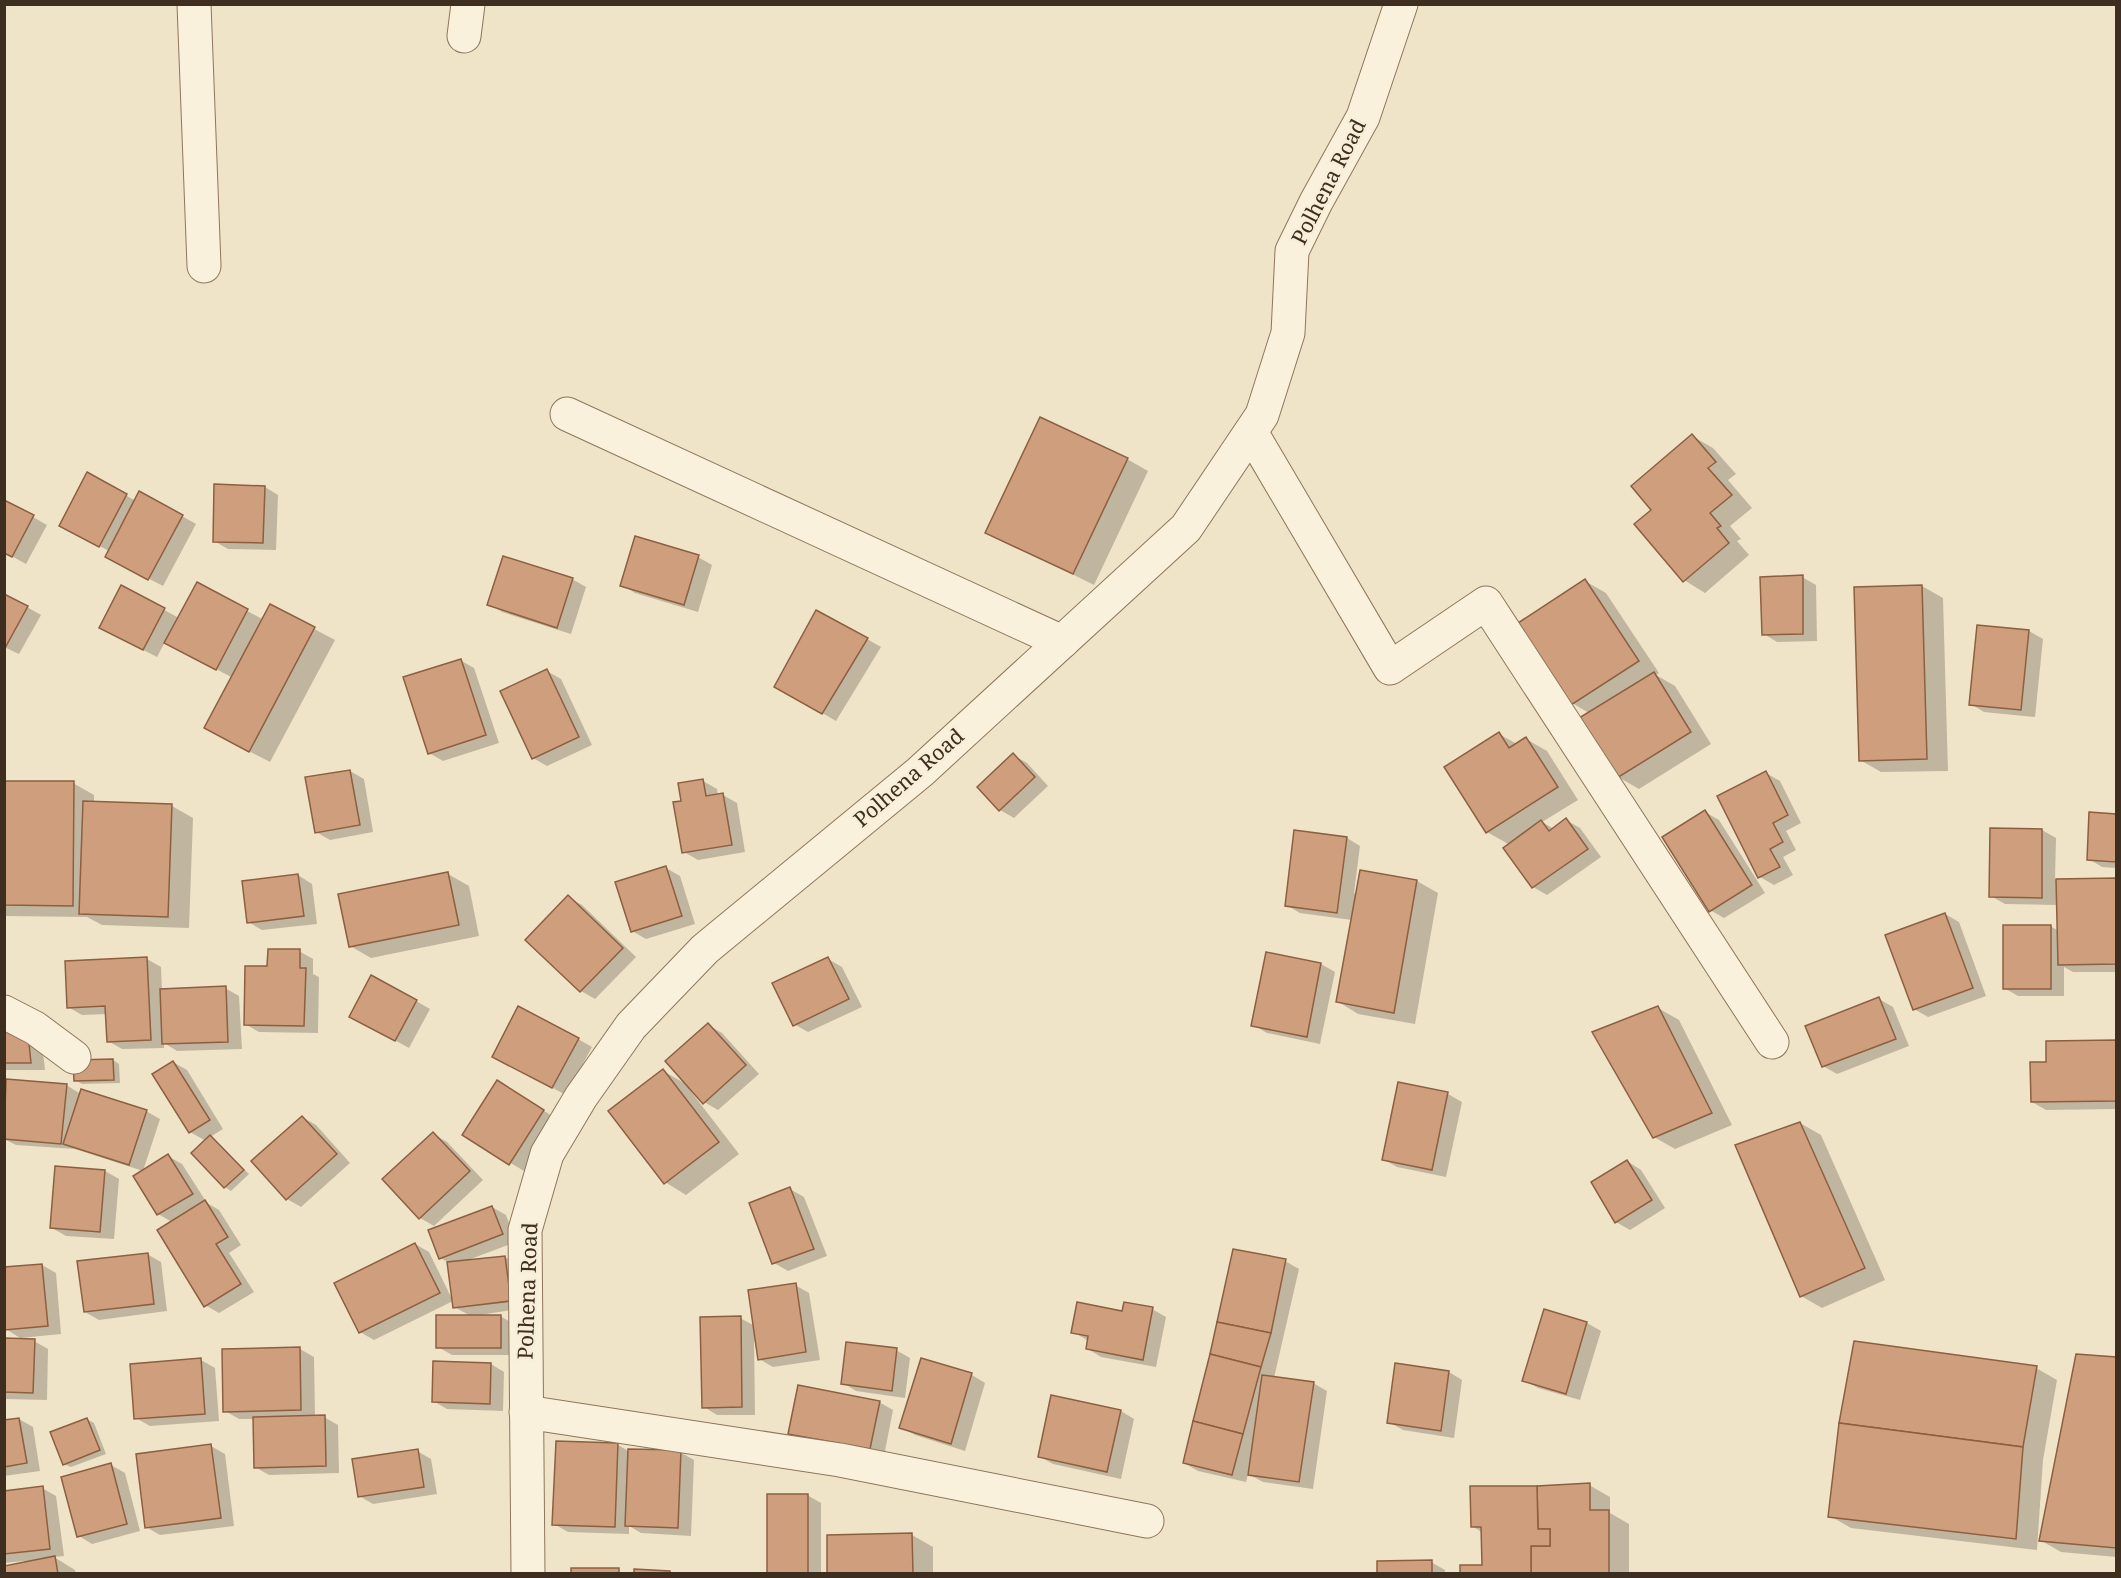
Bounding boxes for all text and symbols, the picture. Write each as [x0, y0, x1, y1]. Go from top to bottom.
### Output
street label: Polhena Road [1284, 114, 1372, 249]
street label: Polhena Road [847, 722, 969, 833]
street label: Polhena Road [511, 1222, 543, 1360]

